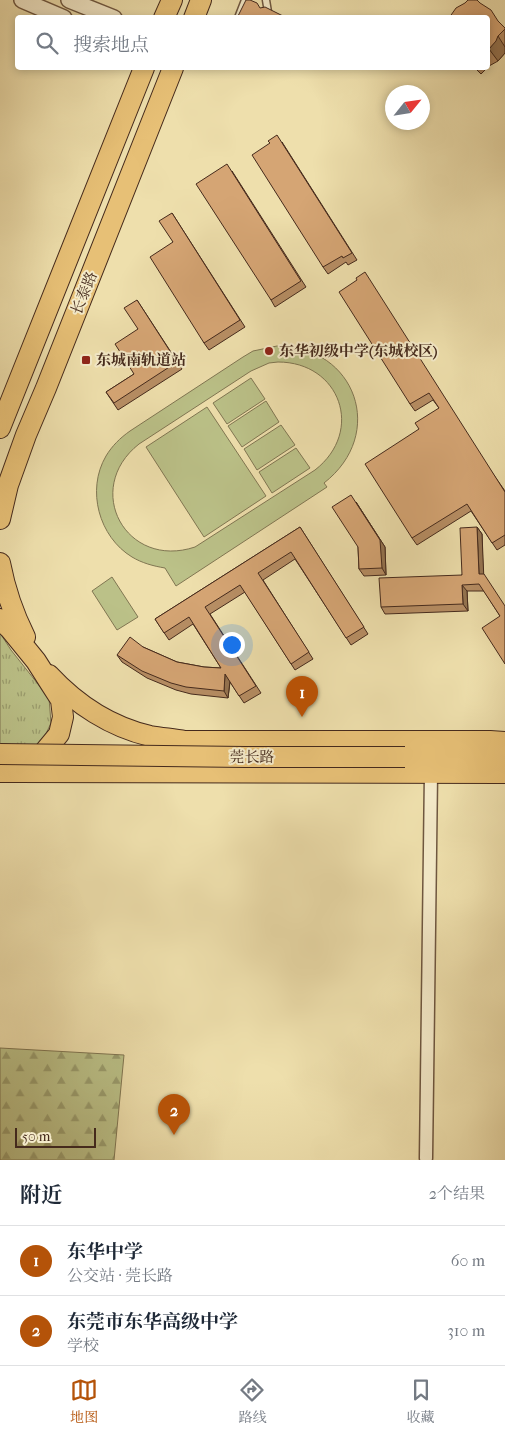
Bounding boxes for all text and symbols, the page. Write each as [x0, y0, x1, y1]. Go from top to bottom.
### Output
search box [15, 15, 490, 70]
icon: search [33, 29, 61, 57]
text: 搜索地点 [73, 34, 149, 56]
north arrow [385, 85, 430, 130]
street label: 长泰路 [67, 269, 101, 317]
place label: 东华初级中学(东城校区) [279, 342, 437, 360]
marker: 东华初级中学(东城校区) [263, 345, 275, 357]
place label: 东城南轨道站 [96, 351, 186, 369]
marker: 东城南轨道站 [80, 354, 92, 366]
your location [219, 632, 245, 658]
pin: 1 [286, 676, 318, 717]
street label: 莞长路 [229, 748, 275, 766]
pin: 2 [158, 1094, 190, 1135]
scale bar [15, 1125, 96, 1148]
text: 50 m [22, 1128, 50, 1145]
text: 附近 [20, 1183, 62, 1207]
text: 2个结果 [429, 1184, 485, 1203]
text: 东华中学 [67, 1241, 143, 1263]
text: 1 [33, 1251, 39, 1270]
text: 60 m [451, 1251, 485, 1270]
text: 公交站 · 莞长路 [67, 1266, 173, 1285]
text: 东莞市东华高级中学 [67, 1311, 238, 1333]
text: 2 [32, 1321, 40, 1340]
text: 310 m [447, 1321, 485, 1340]
text: 学校 [67, 1336, 99, 1355]
tab: 地图 [70, 1376, 98, 1426]
tab: 路线 [238, 1376, 266, 1426]
tab: 收藏 [407, 1376, 435, 1426]

